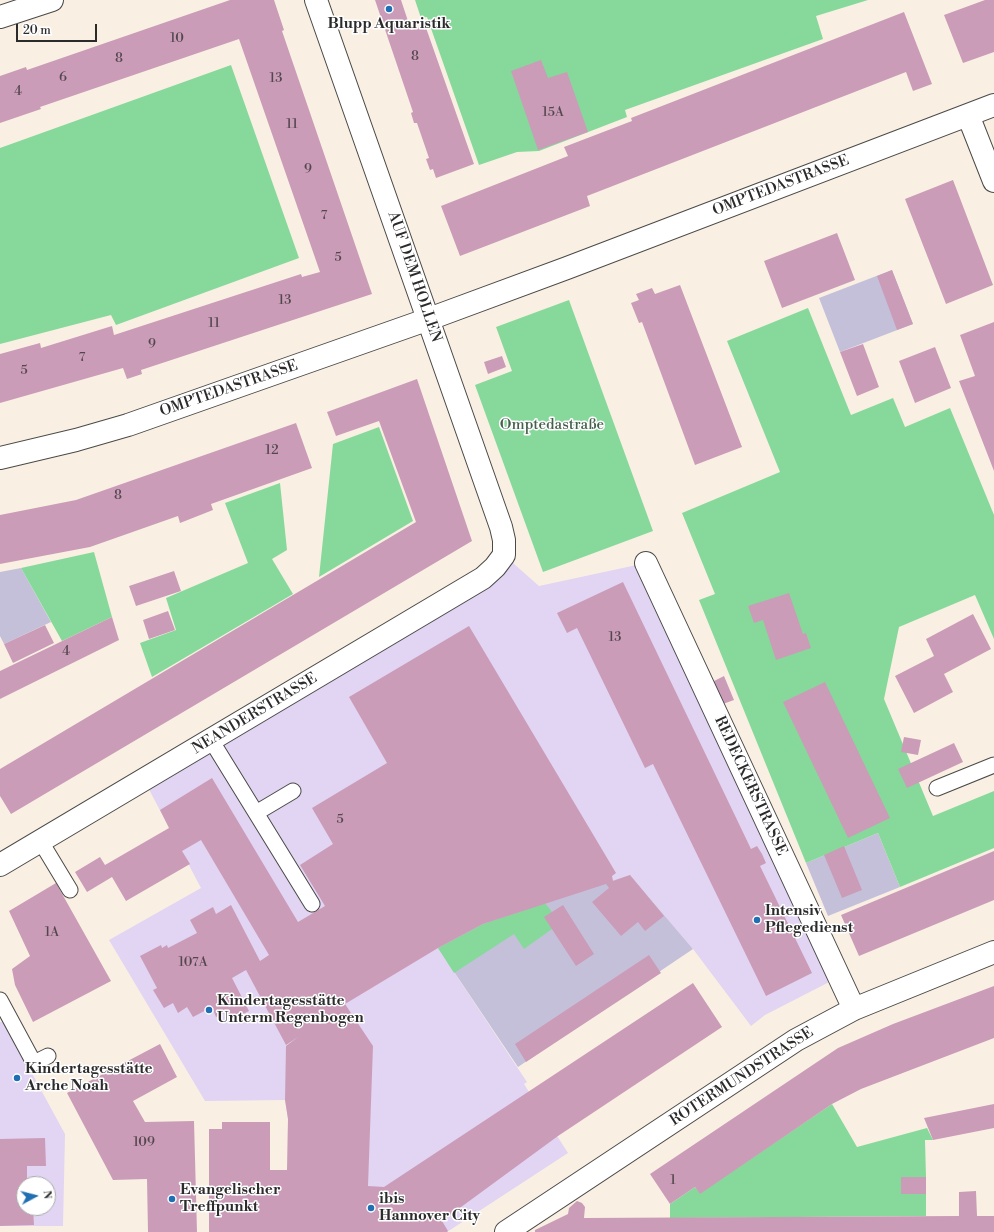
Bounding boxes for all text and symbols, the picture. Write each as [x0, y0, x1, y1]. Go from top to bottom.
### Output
marker: Blupp Aquaristik [384, 4, 394, 14]
place label: Blupp Aquaristik [327, 15, 451, 33]
scale bar [18, 16, 99, 42]
text: 20 m [23, 23, 51, 38]
house number: 10 [170, 31, 184, 47]
house number: 8 [411, 49, 419, 65]
house number: 8 [115, 51, 123, 67]
house number: 6 [59, 70, 67, 86]
house number: 13 [270, 71, 282, 87]
house number: 4 [14, 84, 22, 100]
house number: 15A [542, 105, 564, 121]
house number: 11 [286, 117, 298, 133]
street label: OMPTEDASTRASSE [710, 152, 852, 220]
house number: 9 [304, 162, 312, 178]
house number: 7 [321, 208, 327, 224]
street label: AUF DEM HOLLEN [383, 209, 445, 345]
house number: 5 [334, 250, 342, 266]
house number: 13 [279, 293, 291, 309]
house number: 11 [208, 316, 220, 332]
house number: 9 [148, 337, 156, 353]
house number: 7 [79, 350, 85, 366]
street label: OMPTEDASTRASSE [158, 357, 300, 421]
house number: 5 [20, 363, 28, 379]
park label: Omptedastraße [500, 416, 604, 434]
house number: 12 [265, 443, 279, 459]
house number: 8 [114, 488, 122, 504]
house number: 13 [609, 630, 621, 646]
house number: 4 [62, 644, 70, 660]
street label: NEANDERSTRASSE [189, 670, 321, 758]
street label: REDECKERSTRASSE [710, 713, 790, 859]
house number: 5 [336, 812, 344, 828]
place label: Intensiv Pflegedienst [765, 902, 853, 937]
marker: Intensiv Pflegedienst [752, 915, 762, 925]
house number: 1A [45, 925, 59, 941]
house number: 107A [178, 955, 208, 971]
place label: Kindertagesstätte Unterm Regenbogen [217, 992, 364, 1027]
marker: Kindertagesstätte Unterm Regenbogen [204, 1005, 214, 1015]
street label: ROTERMUNDSTRASSE [667, 1024, 817, 1130]
place label: Kindertagesstätte Arche Noah [25, 1060, 153, 1095]
marker: Kindertagesstätte Arche Noah [12, 1073, 22, 1083]
house number: 109 [133, 1135, 155, 1151]
house number: 1 [670, 1173, 676, 1189]
north arrow [16, 1176, 56, 1216]
place label: Evangelischer Treffpunkt [180, 1181, 280, 1216]
text: N [39, 1189, 54, 1200]
place label: ibis Hannover City [379, 1190, 480, 1225]
marker: Evangelischer Treffpunkt [167, 1194, 177, 1204]
marker: ibis Hannover City [366, 1203, 376, 1213]

